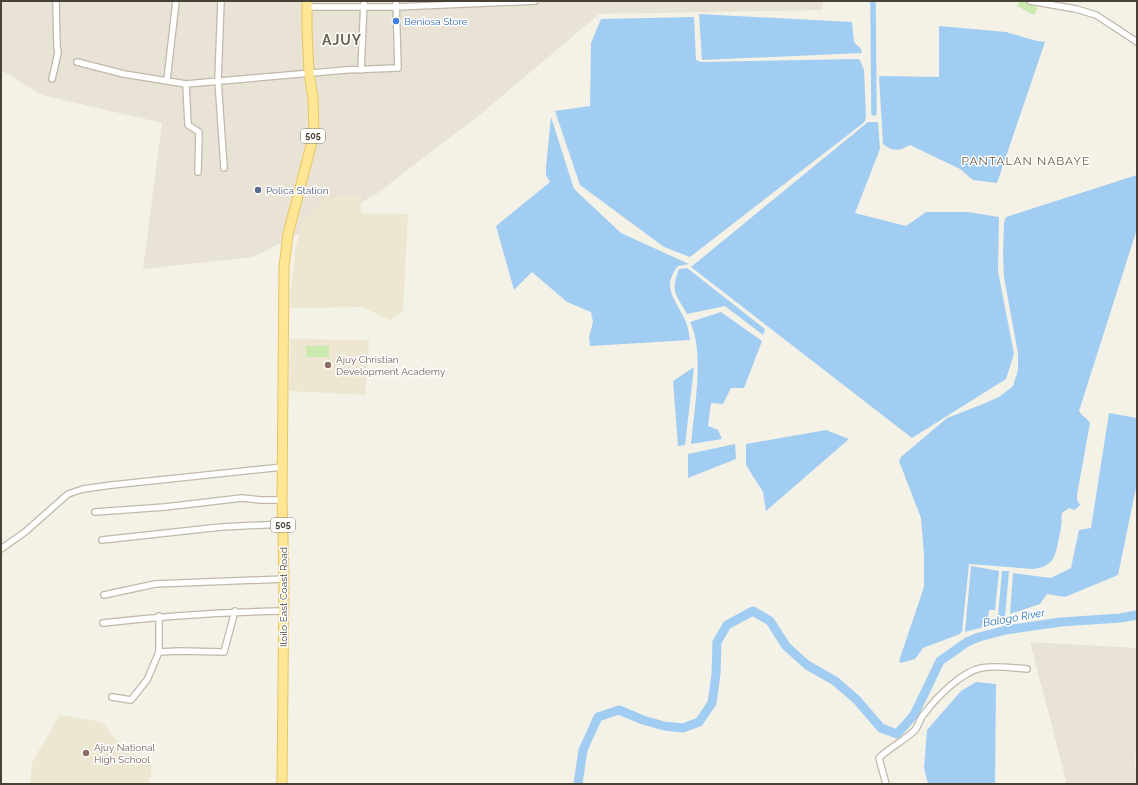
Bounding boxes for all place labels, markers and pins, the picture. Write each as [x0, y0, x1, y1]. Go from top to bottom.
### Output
marker: Beniosa Store [391, 16, 401, 26]
place label: Beniosa Store [404, 16, 468, 27]
marker: Polica Station [253, 185, 263, 195]
place label: Polica Station [266, 185, 329, 196]
place label: Ajuy Christian Development Academy [336, 354, 446, 377]
marker: Ajuy Christian Development Academy [323, 360, 333, 370]
place label: Ajuy National High School [94, 742, 155, 765]
marker: Ajuy National High School [81, 748, 91, 758]

